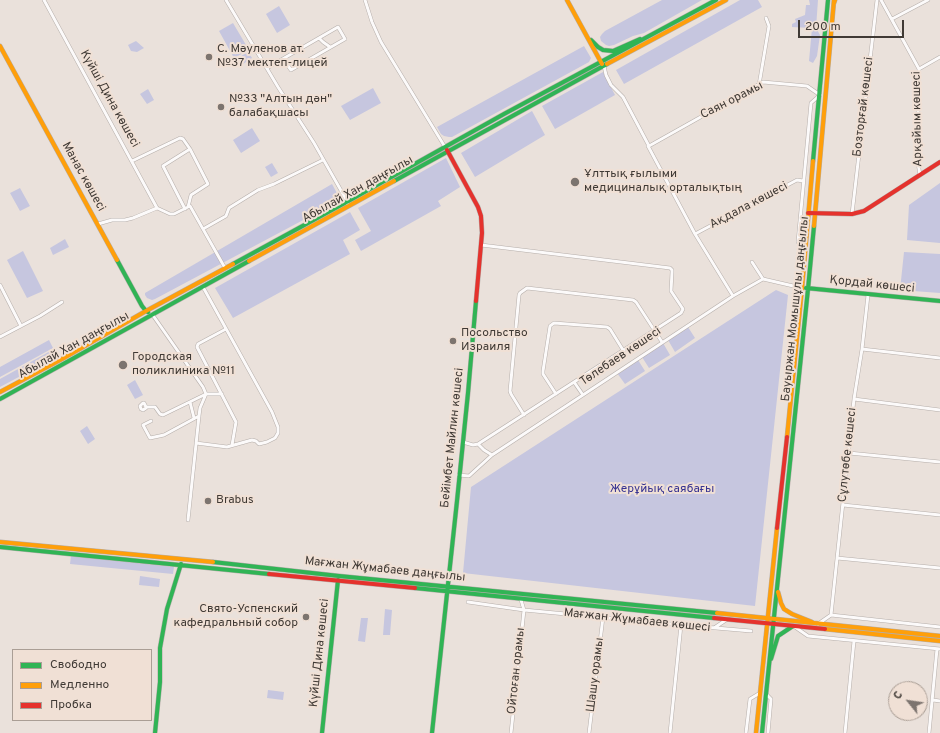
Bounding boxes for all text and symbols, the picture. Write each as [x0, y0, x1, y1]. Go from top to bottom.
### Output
scale bar [800, 12, 906, 38]
text: 200 m [805, 19, 841, 35]
place label: С. Мәуленов ат. №37 мектеп-лицей [217, 43, 327, 71]
street label: Күйші Дина көшесі [76, 48, 142, 150]
marker: С. Мәуленов ат. №37 мектеп-лицей [204, 52, 214, 62]
street label: Бозторғай көшесі [851, 56, 877, 158]
street label: Арқайым көшесі [910, 71, 926, 167]
street label: Саян орамы [698, 79, 766, 123]
place label: №33 "Алтын дән" балабақшасы [229, 93, 332, 121]
marker: №33 "Алтын дән" балабақшасы [216, 102, 226, 112]
street label: Манас көшесі [58, 140, 108, 214]
street label: Абылай Хан даңғылы [300, 153, 416, 227]
place label: Ұлттық ғылыми медициналық орталықтың [584, 168, 742, 196]
marker: Ұлттық ғылыми медициналық орталықтың [569, 176, 581, 188]
street label: Ақдала көшесі [708, 179, 790, 233]
street label: Бауыржан Момышұлы даңғылы [779, 216, 813, 402]
street label: Қордай көшесі [829, 273, 915, 297]
street label: Абылай Хан даңғылы [16, 309, 132, 383]
street label: Төлебаев көшесі [578, 325, 664, 389]
place label: Посольство Израиля [461, 327, 528, 355]
marker: Посольство Израиля [448, 336, 458, 346]
place label: Городская поликлиника №11 [132, 351, 235, 379]
marker: Городская поликлиника №11 [117, 359, 129, 371]
street label: Бейімбет Майлин көшесі [438, 367, 468, 509]
street label: Сұлутөбе көшесі [836, 407, 860, 503]
park label: Жерұйық саябағы [610, 483, 714, 497]
place label: Brabus [216, 494, 254, 508]
marker: Brabus [203, 496, 213, 506]
street label: Мағжан Жұмабаев даңғылы [304, 554, 466, 586]
street label: Күйші Дина көшесі [307, 598, 333, 708]
place label: Свято-Успенский кафедральный собор [174, 603, 298, 631]
street label: Мағжан Жұмабаев көшесі [563, 606, 711, 636]
marker: Свято-Успенский кафедральный собор [301, 612, 311, 622]
street label: Ойтоған орамы [505, 627, 529, 715]
street label: Шашу орамы [584, 637, 608, 713]
legend [12, 649, 152, 721]
text: Свободно [50, 657, 107, 673]
text: Медленно [50, 677, 109, 693]
north arrow [888, 681, 928, 721]
text: С [891, 689, 906, 702]
text: Пробка [50, 697, 92, 713]

